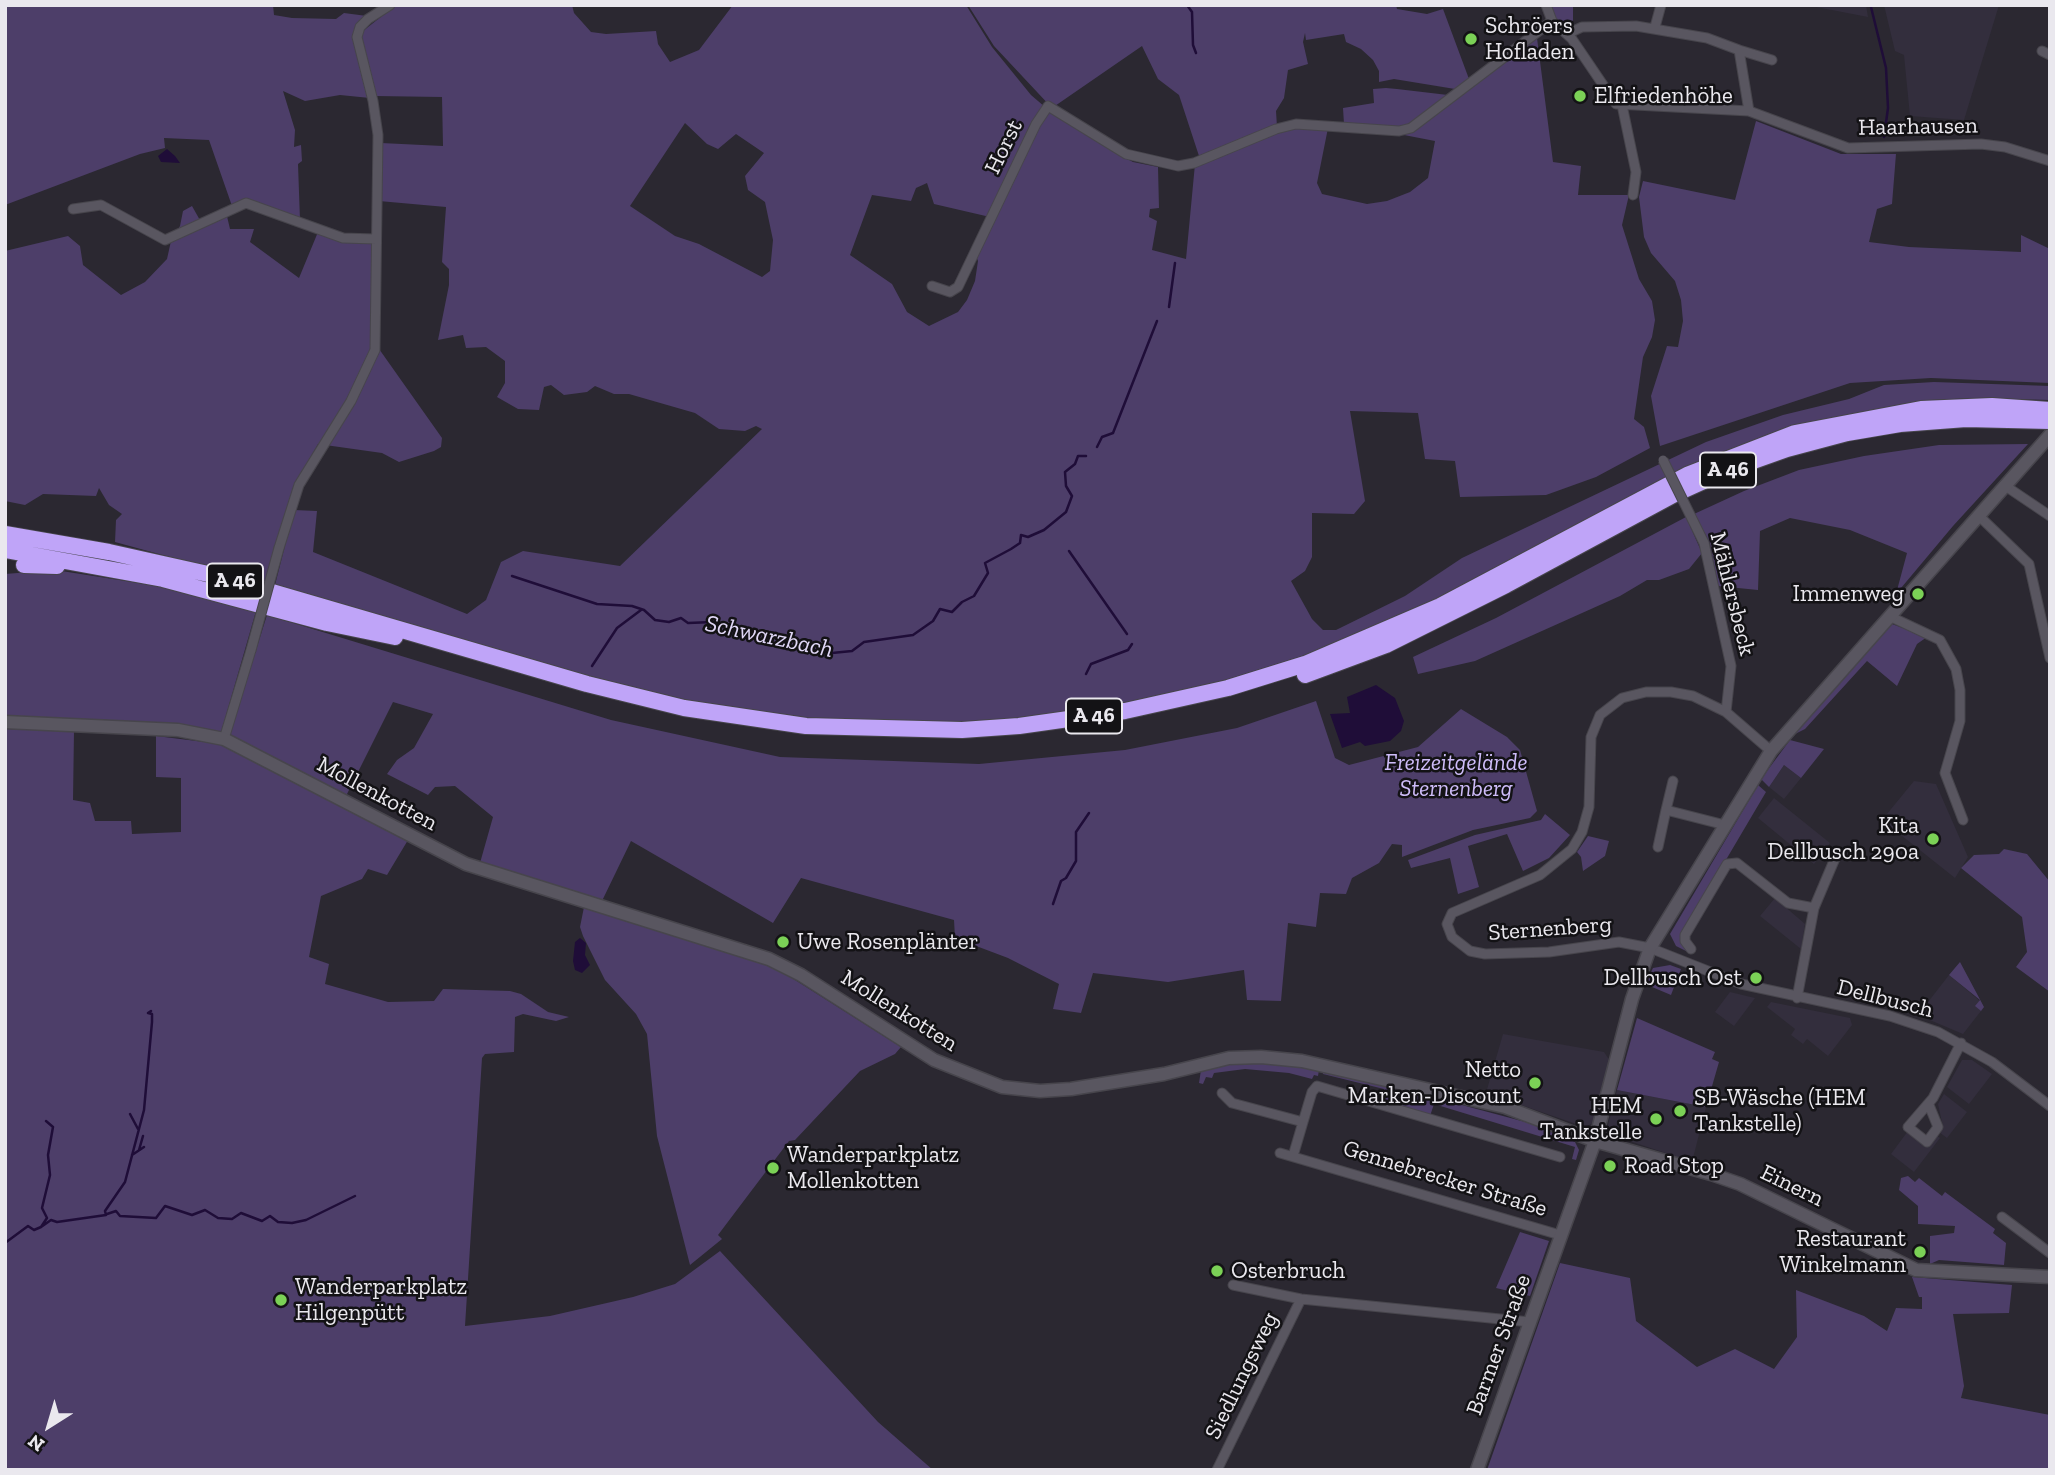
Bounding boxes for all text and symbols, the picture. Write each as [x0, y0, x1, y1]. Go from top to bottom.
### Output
place label: Schröers Hofladen [1485, 12, 1574, 66]
marker: Schröers Hofladen [1463, 31, 1479, 47]
place label: Elfriedenhöhe [1594, 82, 1733, 110]
marker: Elfriedenhöhe [1572, 88, 1588, 104]
street label: Haarhausen [1858, 112, 1978, 142]
street label: Horst [979, 115, 1029, 179]
road number: A 46 [1700, 452, 1756, 488]
street label: Mählersbeck [1703, 529, 1761, 659]
road number: A 46 [207, 564, 263, 598]
place label: Immenweg [1793, 580, 1904, 608]
marker: Immenweg [1910, 586, 1926, 602]
water label: Schwarzbach [702, 609, 836, 665]
road number: A 46 [1066, 698, 1122, 734]
park label: Freizeitgelände Sternenberg [1384, 749, 1528, 803]
street label: Mollenkotten [312, 751, 442, 837]
place label: Kita Dellbusch 290a [1767, 812, 1919, 866]
marker: Kita Dellbusch 290a [1925, 831, 1941, 847]
street label: Sternenberg [1487, 911, 1613, 947]
place label: Uwe Rosenplänter [797, 928, 978, 956]
marker: Uwe Rosenplänter [775, 934, 791, 950]
street label: Mollenkotten [836, 964, 962, 1058]
place label: Dellbusch Ost [1603, 964, 1742, 992]
marker: Dellbusch Ost [1748, 970, 1764, 986]
street label: Dellbusch [1834, 974, 1936, 1024]
place label: Netto Marken-Discount [1348, 1056, 1521, 1110]
marker: Netto Marken-Discount [1527, 1075, 1543, 1091]
place label: SB-Wäsche (HEM Tankstelle) [1694, 1084, 1866, 1138]
place label: HEM Tankstelle [1540, 1092, 1642, 1146]
marker: SB-Wäsche (HEM Tankstelle) [1672, 1103, 1688, 1119]
marker: HEM Tankstelle [1648, 1111, 1664, 1127]
street label: Gennebrecker Straße [1340, 1135, 1550, 1223]
place label: Wanderparkplatz Mollenkotten [787, 1141, 959, 1195]
place label: Road Stop [1624, 1152, 1724, 1180]
marker: Road Stop [1602, 1158, 1618, 1174]
street label: Einern [1756, 1159, 1828, 1213]
marker: Wanderparkplatz Mollenkotten [765, 1160, 781, 1176]
place label: Restaurant Winkelmann [1779, 1225, 1906, 1279]
marker: Restaurant Winkelmann [1912, 1244, 1928, 1260]
place label: Osterbruch [1231, 1257, 1345, 1285]
marker: Osterbruch [1209, 1263, 1225, 1279]
street label: Barmer Straße [1461, 1271, 1537, 1419]
place label: Wanderparkplatz Hilgenpütt [295, 1273, 467, 1327]
marker: Wanderparkplatz Hilgenpütt [273, 1292, 289, 1308]
street label: Siedlungsweg [1199, 1308, 1285, 1444]
north arrow [14, 1391, 84, 1461]
text: N [23, 1430, 49, 1457]

